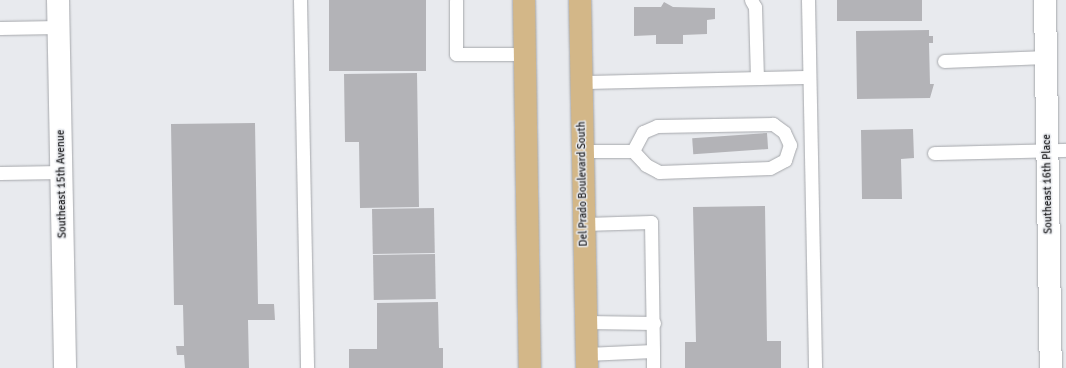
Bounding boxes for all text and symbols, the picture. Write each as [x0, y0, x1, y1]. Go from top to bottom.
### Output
street label: Del Prado Boulevard South [575, 121, 591, 247]
street label: Southeast 15th Avenue [54, 130, 70, 238]
street label: Southeast 16th Place [1041, 134, 1055, 234]

